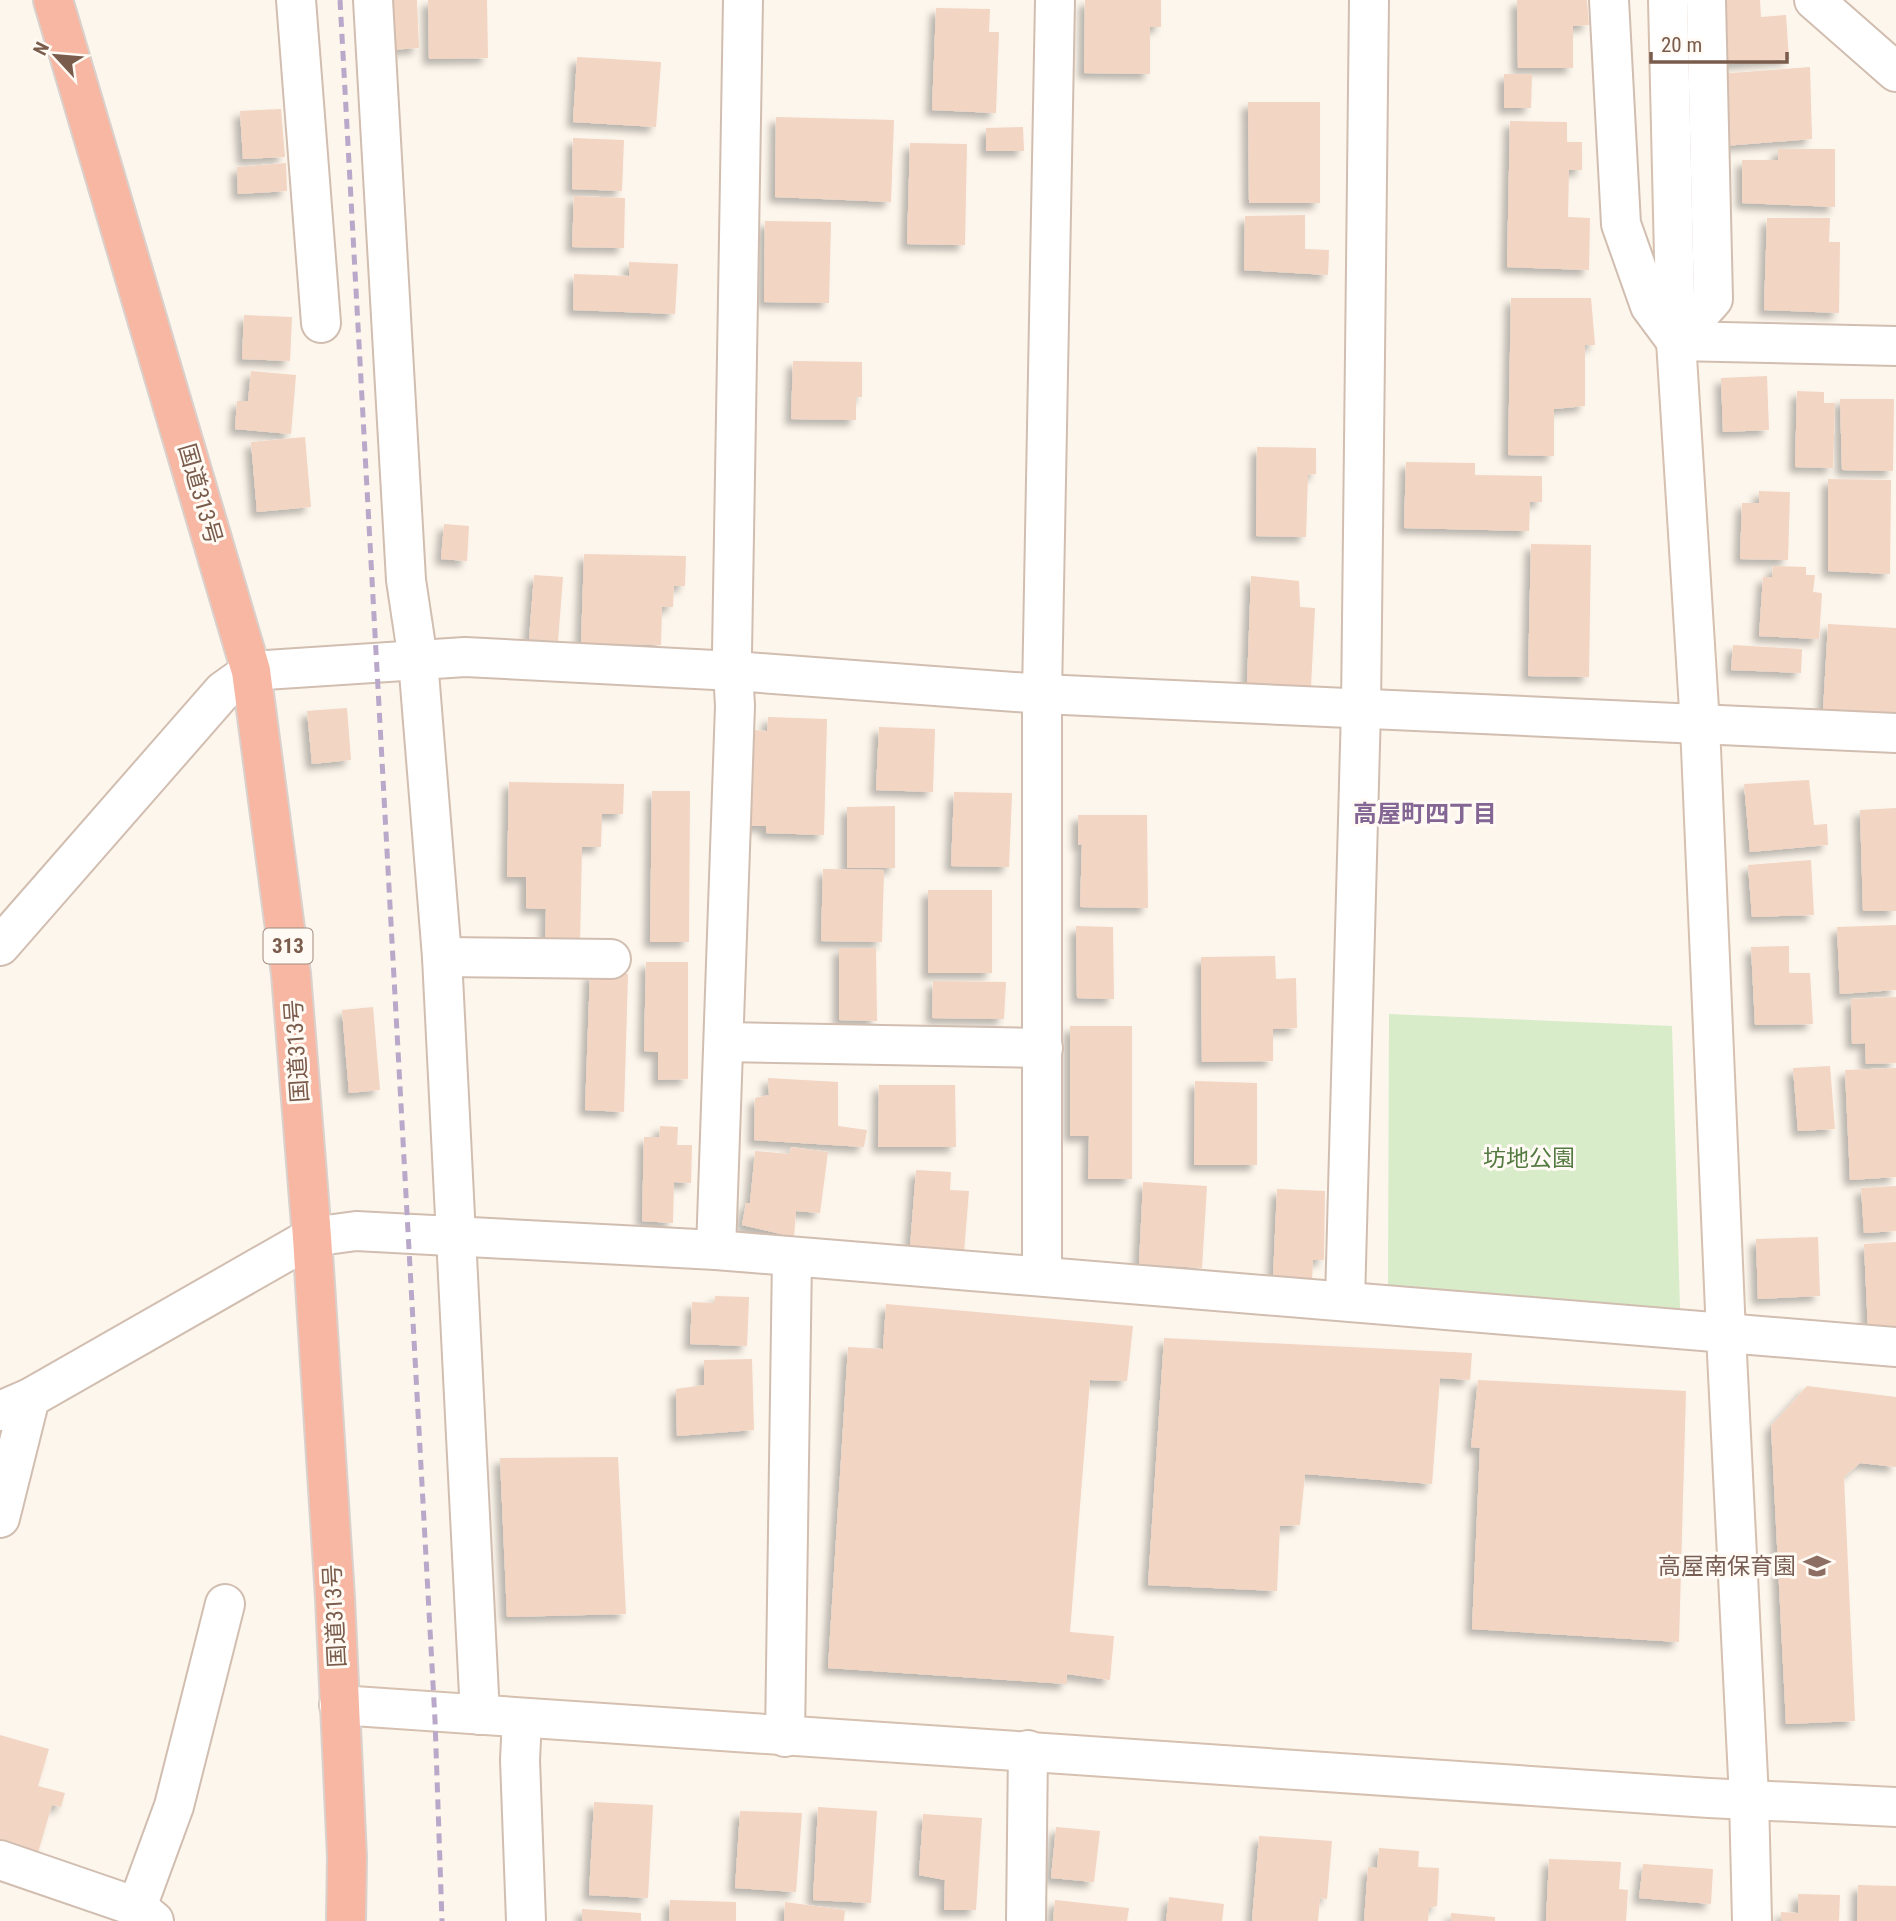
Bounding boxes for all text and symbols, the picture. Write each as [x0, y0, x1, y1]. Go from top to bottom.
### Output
north arrow [21, 21, 91, 91]
scale bar [1651, 21, 1787, 65]
text: 20 m [1661, 33, 1702, 57]
text: N [28, 38, 54, 59]
street label: 国道313号 [173, 441, 227, 547]
district label: 高屋町四丁目 [1353, 800, 1497, 828]
road number: 313 [264, 928, 312, 964]
street label: 国道313号 [280, 999, 314, 1103]
park label: 坊地公園 [1483, 1145, 1575, 1172]
school or university icon: 高屋南保育園 [1802, 1551, 1832, 1581]
place label: 高屋南保育園 [1658, 1553, 1796, 1580]
street label: 国道313号 [319, 1564, 351, 1668]

